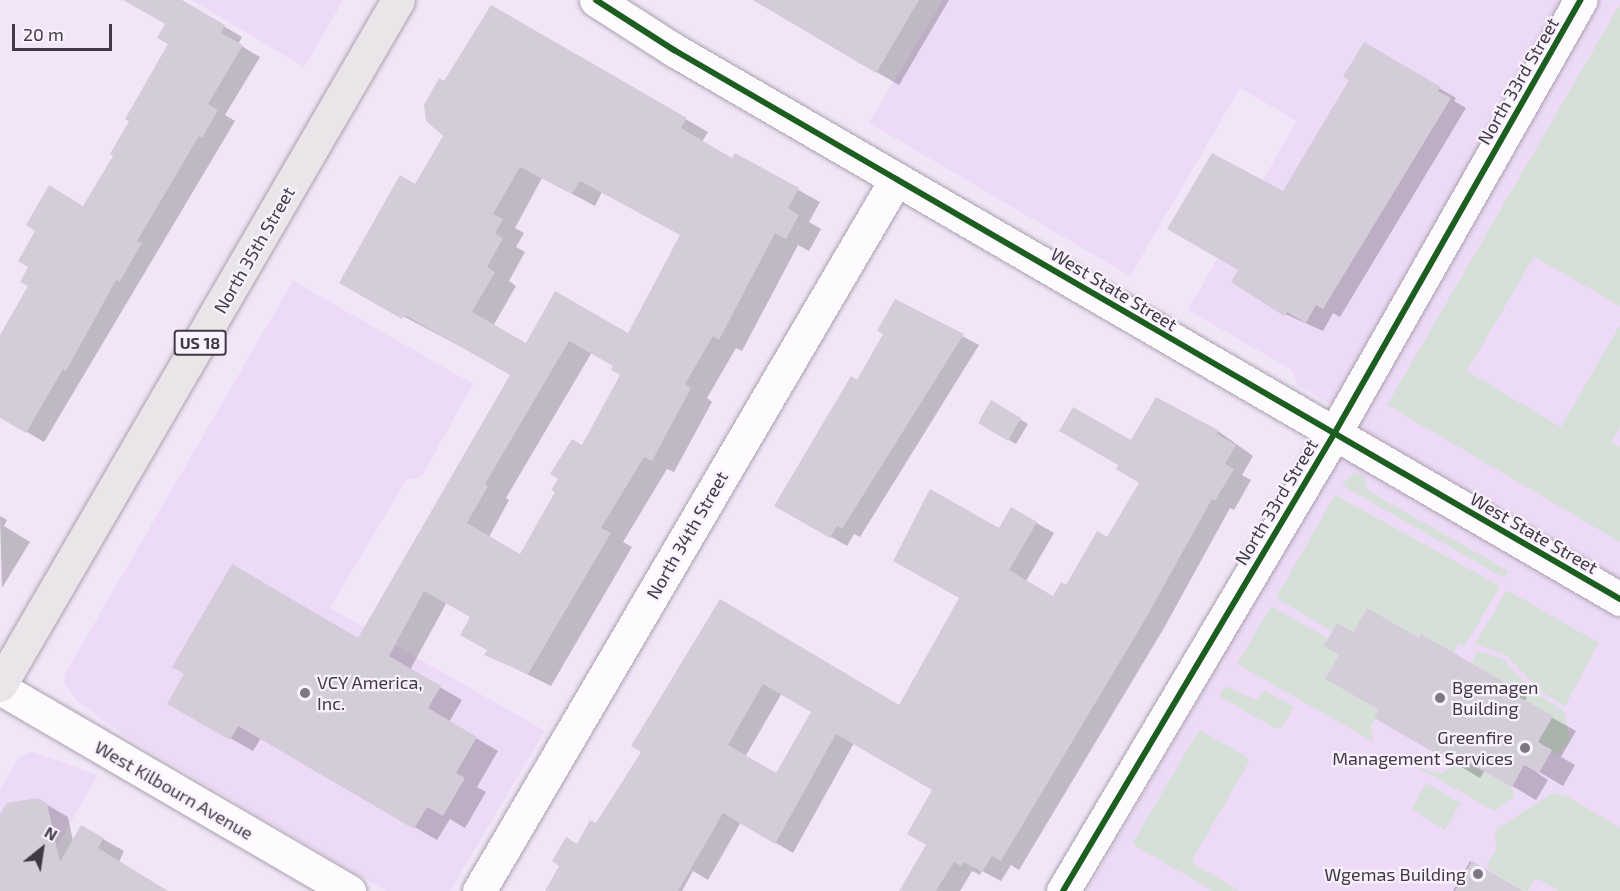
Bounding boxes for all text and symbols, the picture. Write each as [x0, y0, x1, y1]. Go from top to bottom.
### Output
scale bar [15, 12, 116, 50]
street label: North 33rd Street [1473, 14, 1563, 148]
text: 20 m [23, 23, 64, 45]
street label: North 35th Street [209, 183, 299, 317]
street label: West State Street [1047, 243, 1181, 335]
road number: US 18 [173, 330, 227, 356]
street label: North 33rd Street [1230, 435, 1322, 569]
street label: North 34th Street [642, 467, 732, 603]
street label: West State Street [1466, 488, 1602, 578]
place label: VCY America, Inc. [317, 672, 423, 714]
place label: Bgemagen Building [1452, 677, 1539, 720]
marker: VCY America, Inc. [298, 686, 312, 700]
marker: Bgemagen Building [1433, 691, 1447, 705]
place label: Greenfire Management Services [1332, 727, 1513, 770]
street label: West Kilbourn Avenue [91, 736, 257, 844]
marker: Greenfire Management Services [1518, 741, 1532, 755]
north arrow [12, 819, 72, 879]
text: N [41, 822, 61, 844]
place label: Wgemas Building [1324, 863, 1466, 885]
marker: Wgemas Building [1471, 867, 1485, 881]

